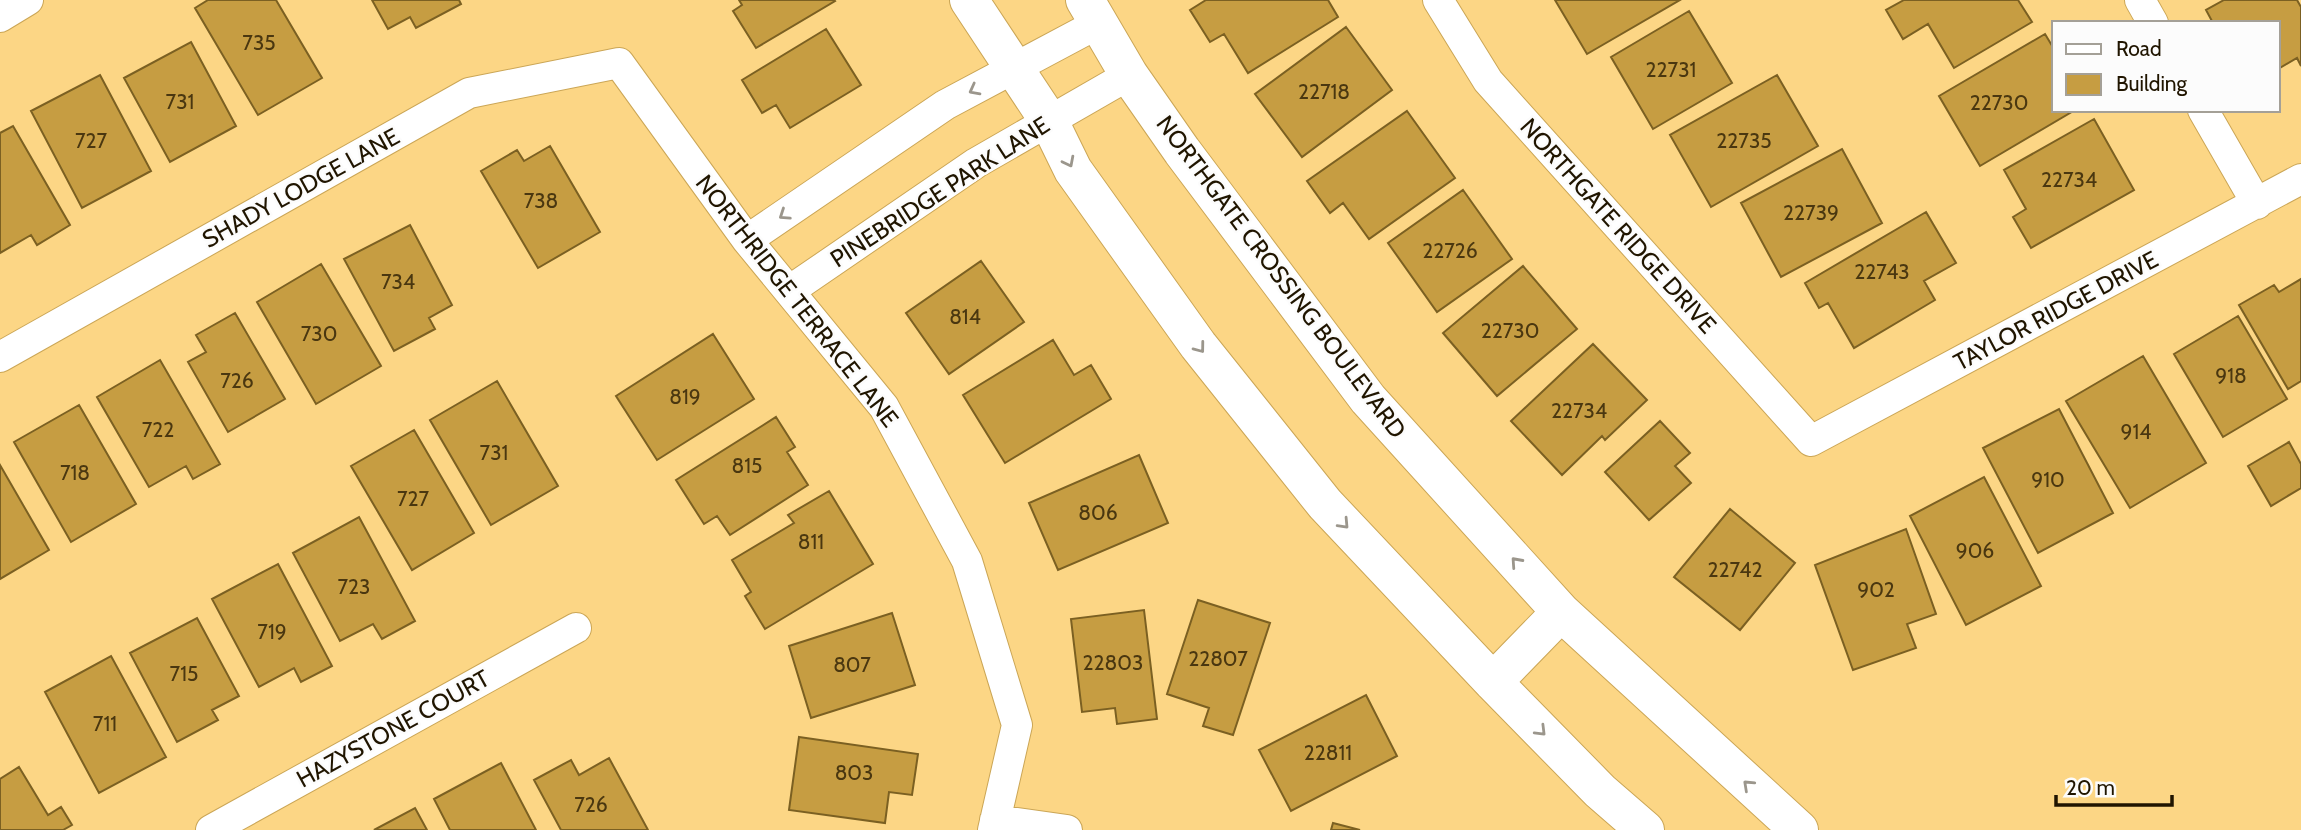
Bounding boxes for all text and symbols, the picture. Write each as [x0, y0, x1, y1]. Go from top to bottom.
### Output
legend [2052, 21, 2280, 112]
house number: 735 [242, 30, 276, 55]
text: Road [2116, 36, 2162, 61]
house number: 22731 [1646, 57, 1696, 82]
text: Building [2116, 71, 2188, 96]
house number: 22718 [1298, 79, 1350, 104]
one-way arrow [969, 82, 981, 95]
house number: 731 [166, 89, 194, 114]
house number: 22730 [1970, 90, 2028, 115]
street label: PINEBRIDGE PARK LANE [825, 110, 1055, 273]
street label: NORTHGATE CROSSING BOULEVARD [1151, 110, 1412, 444]
street label: NORTHGATE RIDGE DRIVE [1514, 112, 1723, 339]
street label: SHADY LODGE LANE [197, 121, 404, 254]
house number: 727 [75, 128, 107, 153]
house number: 22735 [1716, 128, 1772, 153]
one-way arrow [1061, 154, 1075, 167]
house number: 22734 [2041, 167, 2097, 192]
street label: NORTHRIDGE TERRACE LANE [690, 169, 905, 433]
house number: 738 [524, 188, 558, 213]
house number: 22739 [1783, 200, 1839, 225]
one-way arrow [779, 207, 792, 219]
house number: 22726 [1422, 238, 1478, 263]
street label: TAYLOR RIDGE DRIVE [1949, 244, 2163, 377]
house number: 22743 [1854, 259, 1910, 284]
house number: 734 [381, 269, 415, 294]
house number: 814 [949, 304, 981, 329]
house number: 22730 [1481, 318, 1539, 343]
house number: 730 [301, 321, 337, 346]
one-way arrow [1192, 340, 1205, 352]
house number: 918 [2215, 363, 2247, 388]
house number: 726 [220, 368, 254, 393]
house number: 819 [669, 384, 701, 409]
house number: 22734 [1551, 398, 1607, 423]
house number: 722 [142, 417, 174, 442]
house number: 914 [2121, 419, 2151, 444]
house number: 731 [480, 440, 508, 465]
house number: 815 [732, 453, 762, 478]
house number: 718 [60, 460, 90, 485]
house number: 910 [2031, 467, 2065, 492]
house number: 727 [397, 486, 429, 511]
house number: 806 [1078, 500, 1118, 525]
one-way arrow [1335, 516, 1348, 529]
house number: 811 [798, 529, 824, 554]
house number: 906 [1956, 538, 1994, 563]
one-way arrow [1511, 557, 1524, 570]
house number: 22742 [1708, 557, 1762, 582]
house number: 723 [338, 574, 370, 599]
house number: 902 [1857, 577, 1895, 602]
house number: 719 [257, 619, 287, 644]
house number: 22807 [1188, 646, 1248, 671]
house number: 22803 [1083, 650, 1143, 675]
house number: 807 [833, 652, 871, 677]
house number: 715 [170, 661, 198, 686]
street label: HAZYSTONE COURT [291, 663, 494, 794]
house number: 711 [93, 711, 117, 736]
one-way arrow [1532, 722, 1545, 735]
house number: 22811 [1304, 740, 1352, 765]
house number: 803 [835, 760, 873, 785]
scale bar [2056, 764, 2172, 808]
text: 20 m [2066, 775, 2115, 800]
one-way arrow [1743, 780, 1756, 793]
house number: 726 [574, 792, 608, 817]

